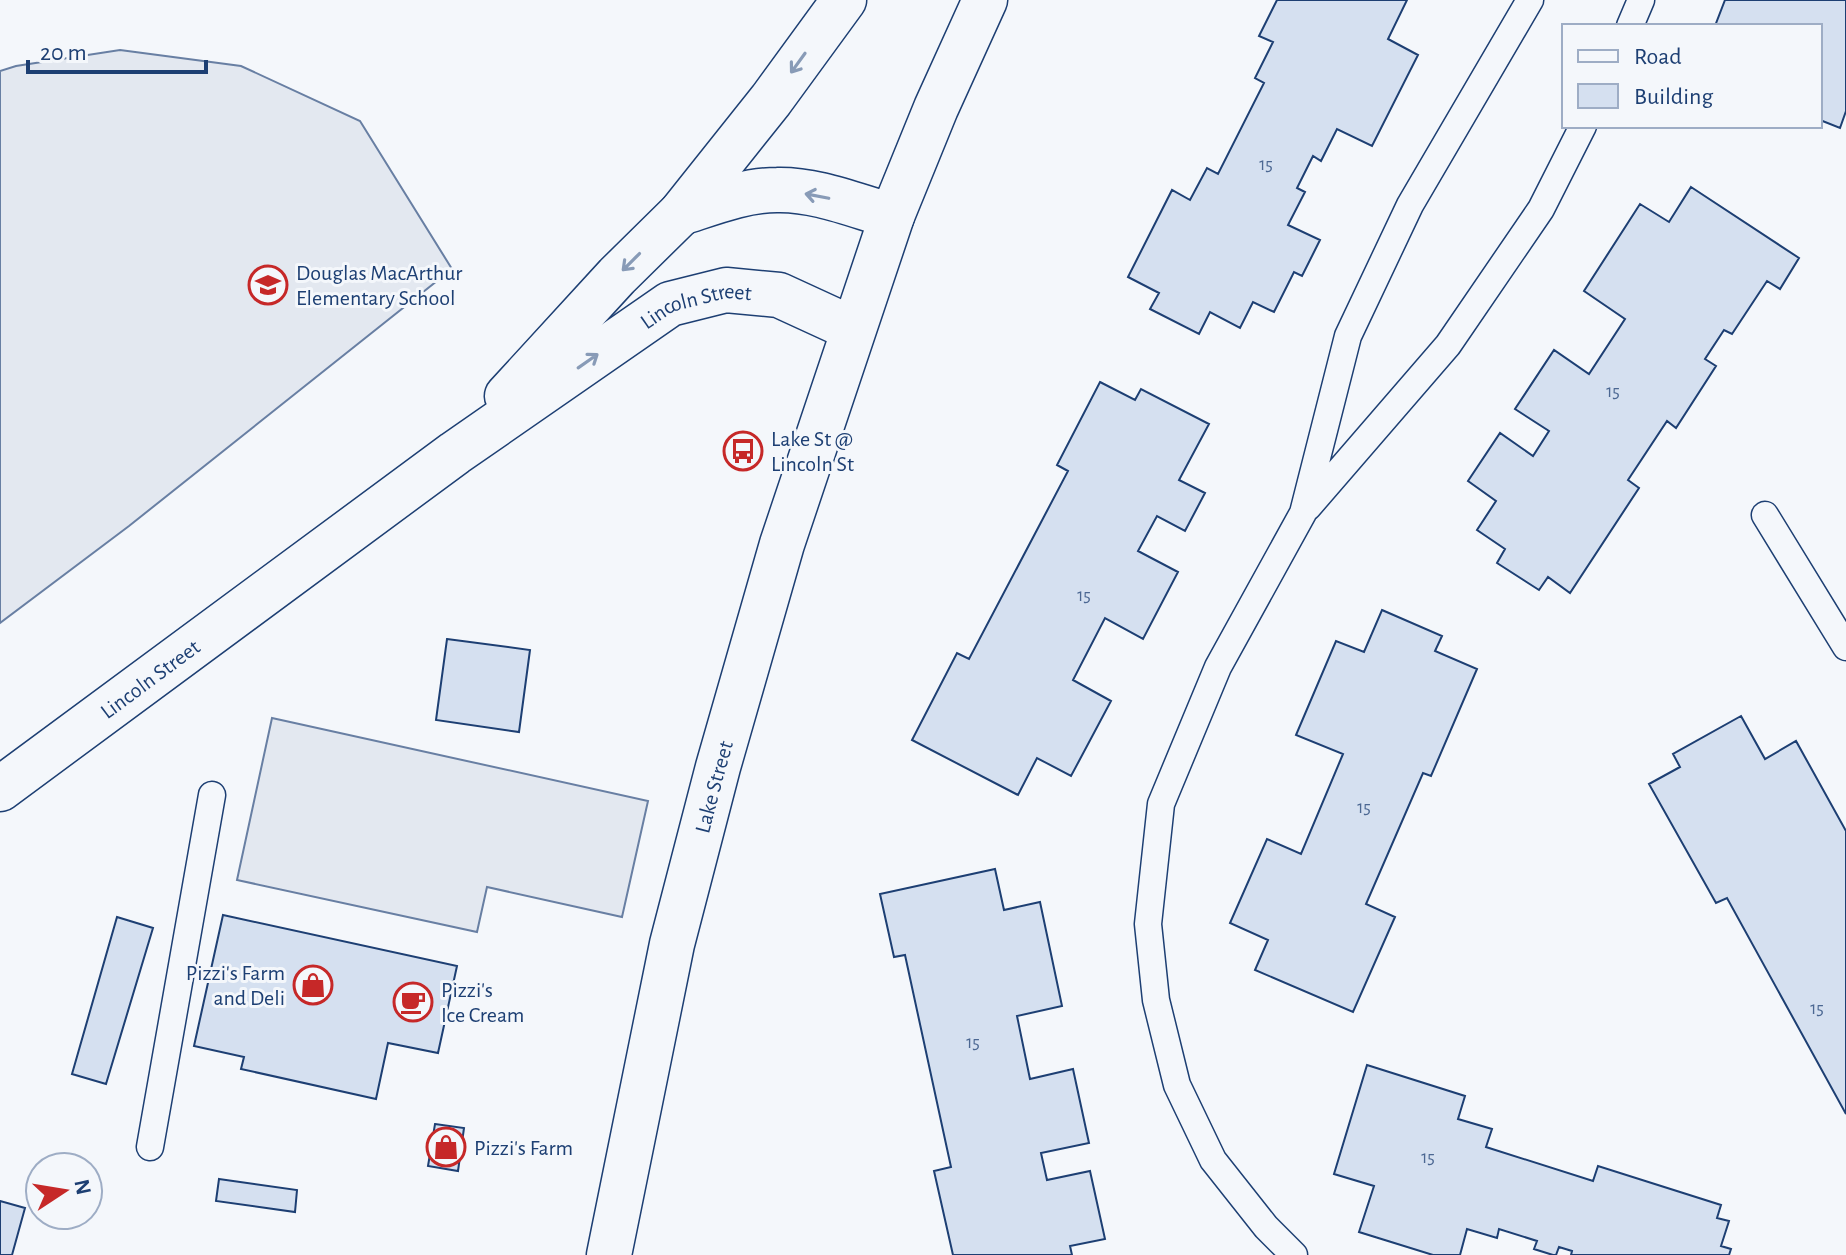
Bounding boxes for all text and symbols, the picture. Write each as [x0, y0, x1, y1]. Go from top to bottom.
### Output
scale bar [28, 24, 206, 74]
legend [1562, 24, 1822, 128]
text: 20 m [40, 41, 87, 65]
text: Road [1634, 45, 1682, 69]
one-way arrow [790, 52, 807, 73]
text: Building [1634, 85, 1713, 109]
house number: 15 [1259, 156, 1273, 174]
one-way arrow [805, 188, 830, 203]
one-way arrow [622, 252, 641, 272]
place label: Douglas MacArthur Elementary School [296, 262, 462, 309]
school or university icon: Douglas MacArthur Elementary School [247, 264, 289, 306]
street label: Lincoln Street [636, 280, 753, 333]
one-way arrow [577, 353, 599, 369]
house number: 15 [1606, 383, 1620, 401]
place label: Lake St @ Lincoln St [771, 428, 854, 475]
bus stop icon: Lake St @ Lincoln St [722, 430, 764, 472]
house number: 15 [1077, 587, 1091, 605]
street label: Lincoln Street [96, 636, 204, 723]
street label: Lake Street [691, 738, 737, 835]
house number: 15 [1357, 799, 1371, 817]
place label: Pizzi's Farm and Deli [186, 962, 285, 1009]
shop icon: Pizzi's Farm and Deli [292, 964, 334, 1006]
place label: Pizzi's Ice Cream [441, 979, 524, 1026]
cafe icon: Pizzi's Ice Cream [392, 981, 434, 1023]
house number: 15 [1810, 1000, 1824, 1018]
house number: 15 [966, 1034, 980, 1052]
shop icon: Pizzi's Farm [425, 1126, 467, 1168]
place label: Pizzi's Farm [474, 1137, 573, 1159]
house number: 15 [1421, 1149, 1435, 1167]
north arrow [24, 1151, 104, 1231]
text: N [70, 1177, 95, 1197]

